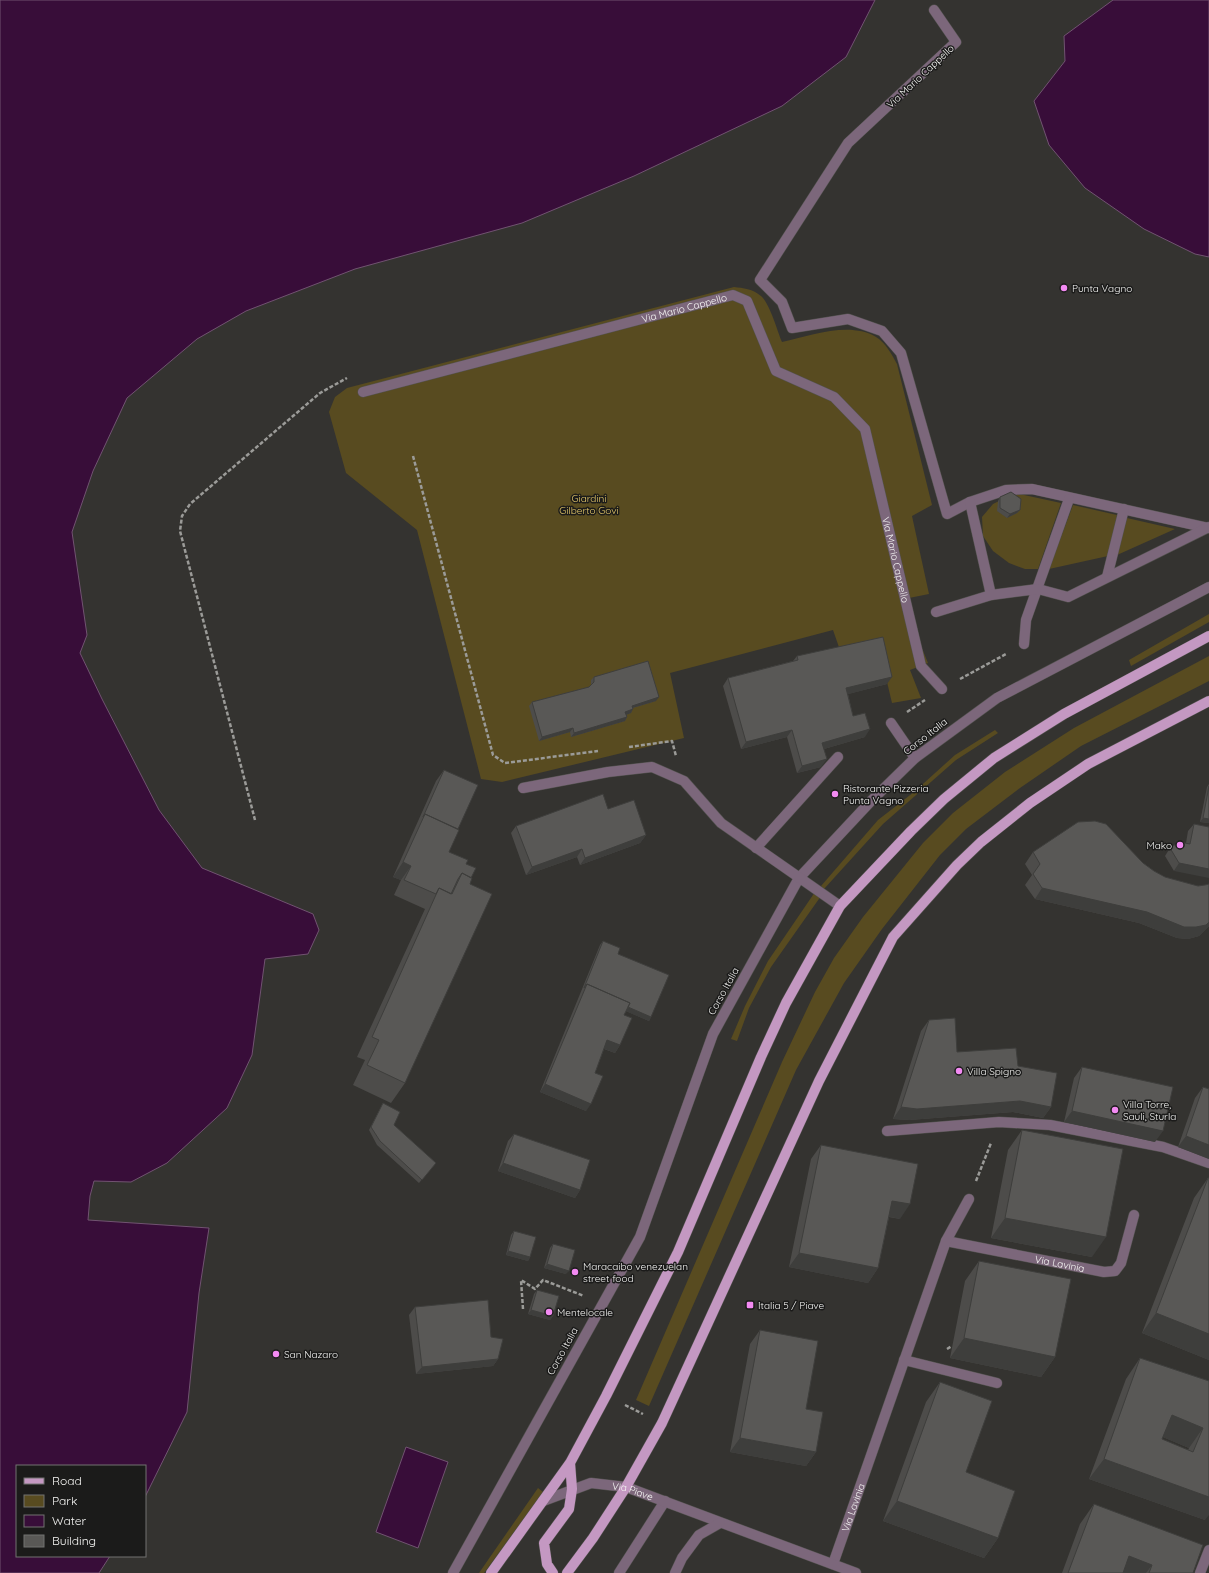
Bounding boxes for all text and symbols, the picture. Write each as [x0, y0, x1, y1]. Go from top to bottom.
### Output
street label: Via Mario Cappello [884, 42, 957, 111]
place label: Punta Vagno [1072, 282, 1132, 295]
marker: Punta Vagno [1059, 283, 1069, 293]
street label: Via Mario Cappello [640, 291, 728, 326]
park label: Giardini Gilberto Govi [559, 492, 619, 517]
street label: Via Mario Cappello [879, 516, 912, 604]
street label: Corso Italia [901, 715, 950, 758]
place label: Ristorante Pizzeria Punta Vagno [843, 782, 928, 807]
marker: Ristorante Pizzeria Punta Vagno [830, 789, 840, 799]
place label: Mako [1147, 839, 1172, 852]
marker: Mako [1175, 840, 1185, 850]
street label: Corso Italia [705, 965, 742, 1017]
place label: Villa Spigno [967, 1065, 1021, 1078]
marker: Villa Spigno [954, 1066, 964, 1076]
place label: Villa Torre, Sauli, Sturla [1123, 1098, 1176, 1123]
marker: Villa Torre, Sauli, Sturla [1110, 1105, 1120, 1115]
street label: Via Lavinia [1034, 1253, 1086, 1275]
place label: Maracaibo venezuelan street food [583, 1260, 688, 1285]
marker: Maracaibo venezuelan street food [570, 1267, 580, 1277]
place label: Italia 5 / Piave [758, 1299, 825, 1312]
marker: Italia 5 / Piave [745, 1300, 755, 1310]
place label: Mentelocale [557, 1306, 613, 1319]
marker: Mentelocale [544, 1307, 554, 1317]
street label: Corso Italia [544, 1325, 581, 1377]
place label: San Nazaro [284, 1348, 338, 1361]
marker: San Nazaro [271, 1349, 281, 1359]
legend [16, 1465, 146, 1557]
text: Road [52, 1473, 82, 1488]
street label: Via Piave [612, 1479, 655, 1504]
street label: Via Lavinia [839, 1482, 868, 1533]
text: Park [52, 1493, 77, 1508]
text: Water [52, 1513, 87, 1528]
text: Building [52, 1533, 96, 1548]

